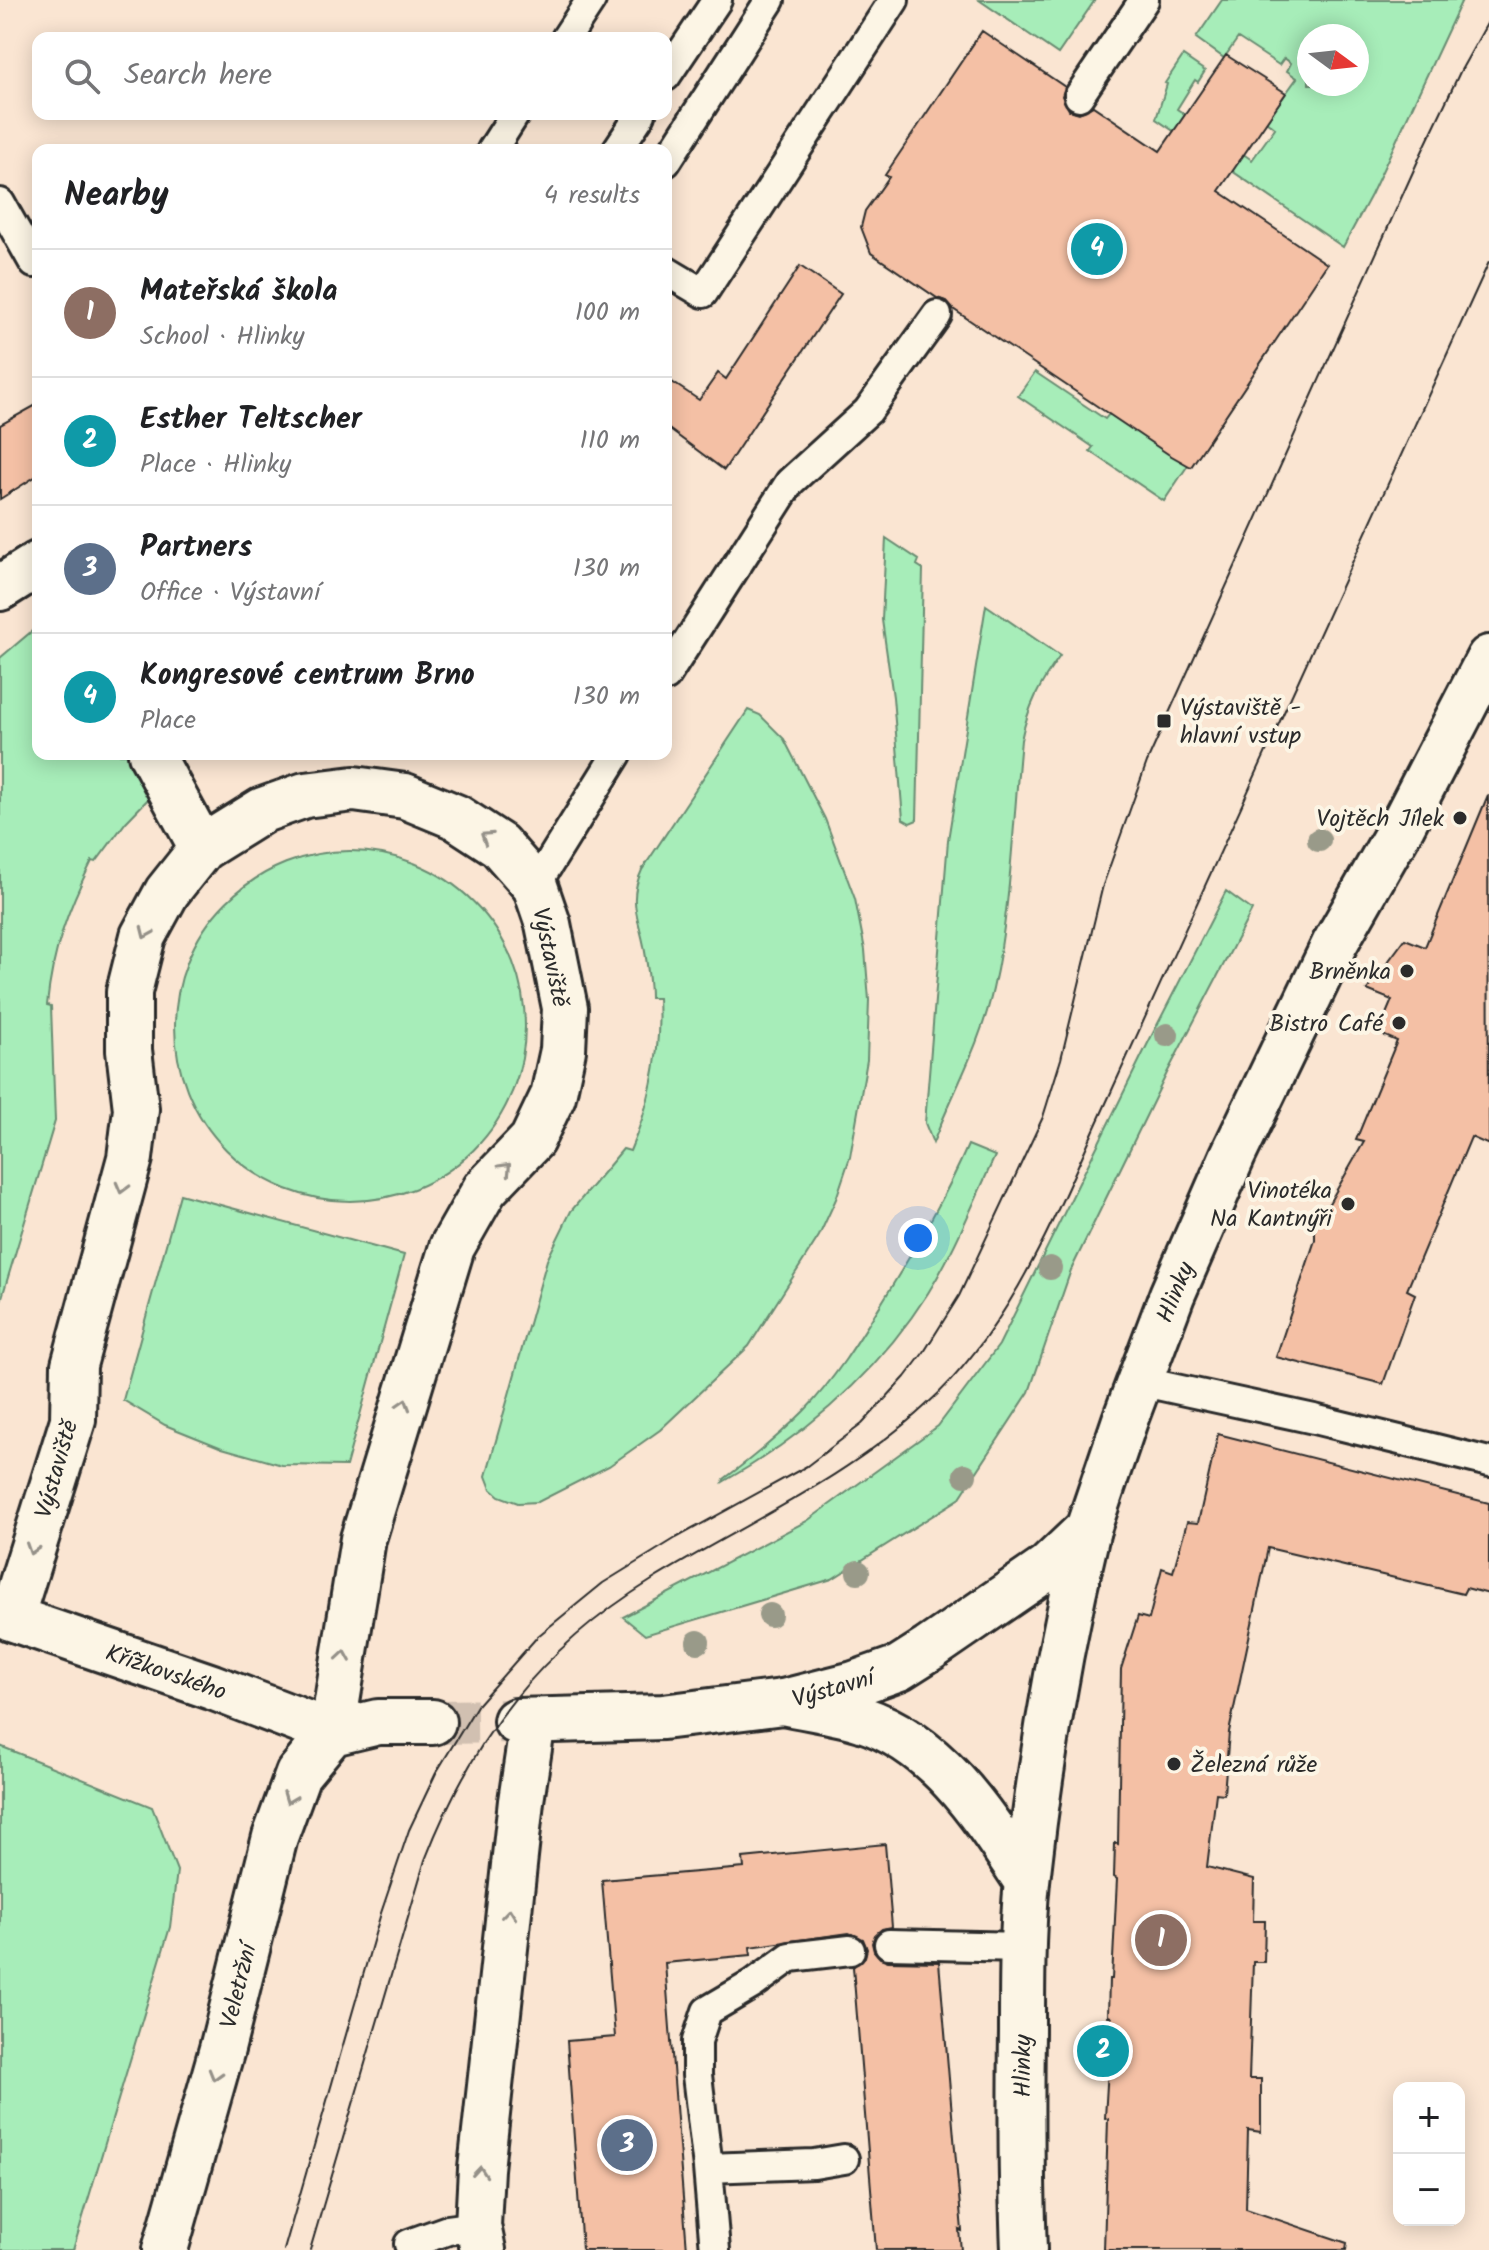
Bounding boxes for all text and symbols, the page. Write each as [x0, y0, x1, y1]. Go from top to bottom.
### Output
north arrow [1297, 24, 1369, 96]
search box [32, 32, 672, 120]
text: Search here [124, 52, 272, 100]
icon: search [60, 54, 104, 98]
text: Nearby [64, 169, 169, 223]
text: 4 results [544, 175, 640, 217]
pin: 4 [1071, 219, 1123, 279]
text: Mateřská škola [140, 268, 338, 316]
text: 1 [86, 292, 94, 334]
text: 100 m [575, 292, 640, 334]
text: School · Hlinky [140, 316, 304, 358]
text: Esther Teltscher [140, 396, 362, 444]
text: 2 [82, 420, 98, 462]
text: 110 m [580, 420, 640, 462]
text: Place · Hlinky [140, 444, 291, 486]
text: Partners [140, 524, 252, 572]
text: 3 [83, 548, 97, 590]
text: 130 m [573, 548, 640, 590]
text: Office · Výstavní [140, 572, 320, 614]
text: Kongresové centrum Brno [140, 652, 475, 700]
text: 4 [83, 676, 97, 718]
text: 130 m [573, 676, 640, 718]
place label: Výstaviště - hlavní vstup [1180, 689, 1301, 756]
text: Place [140, 700, 196, 742]
marker: Výstaviště - hlavní vstup [1155, 712, 1173, 730]
place label: Vojtěch Jílek [1316, 800, 1445, 839]
marker: Vojtěch Jílek [1451, 809, 1469, 827]
one-way arrow [480, 831, 495, 846]
street label: Výstaviště [520, 904, 579, 1012]
one-way arrow [140, 925, 156, 939]
place label: Brněnka [1309, 953, 1391, 992]
marker: Brněnka [1398, 962, 1416, 980]
place label: Bistro Café [1269, 1005, 1384, 1044]
marker: Bistro Café [1390, 1014, 1408, 1032]
one-way arrow [496, 1163, 511, 1177]
place label: Vinotéka Na Kantnýři [1210, 1172, 1333, 1239]
one-way arrow [115, 1181, 131, 1195]
marker: Vinotéka Na Kantnýři [1339, 1195, 1357, 1213]
your location [898, 1218, 938, 1258]
street label: Hlinky [1147, 1255, 1207, 1329]
one-way arrow [395, 1397, 411, 1411]
street label: Výstaviště [25, 1414, 90, 1523]
one-way arrow [25, 1542, 41, 1555]
street label: Křížkovského [100, 1634, 231, 1712]
one-way arrow [335, 1649, 352, 1663]
street label: Výstavní [788, 1658, 882, 1720]
place label: Železná růže [1190, 1746, 1317, 1785]
marker: Železná růže [1165, 1755, 1183, 1773]
one-way arrow [282, 1790, 299, 1804]
one-way arrow [500, 1907, 517, 1920]
pin: 1 [1135, 1910, 1187, 1970]
street label: Veletržní [210, 1937, 270, 2033]
pin: 2 [1077, 2021, 1129, 2081]
street label: Hlinky [1004, 2034, 1043, 2097]
one-way arrow [207, 2068, 224, 2082]
map controls [1393, 2082, 1465, 2226]
button: + [1393, 2082, 1465, 2154]
pin: 3 [601, 2115, 653, 2175]
button: − [1393, 2154, 1465, 2226]
one-way arrow [472, 2166, 489, 2179]

